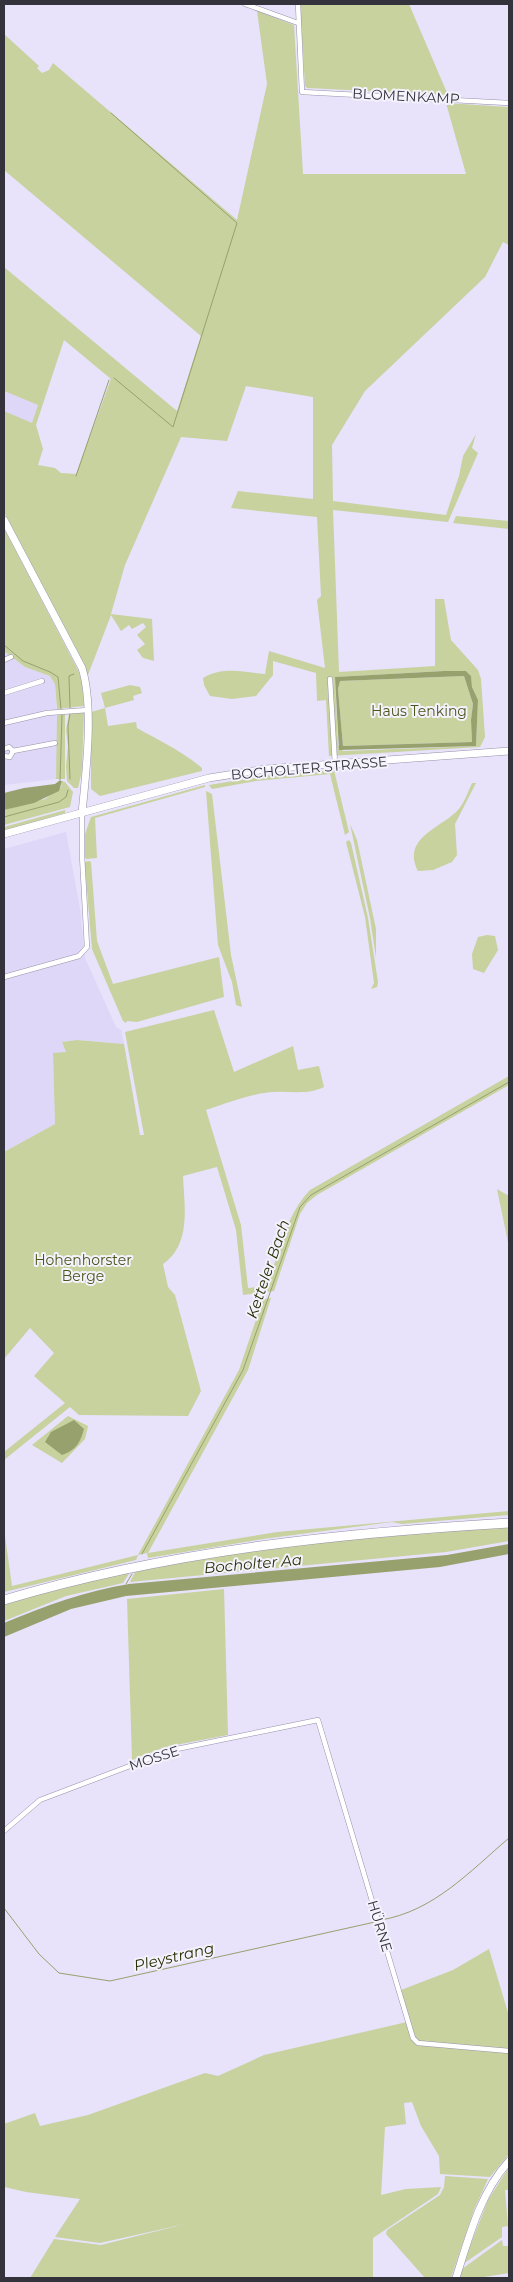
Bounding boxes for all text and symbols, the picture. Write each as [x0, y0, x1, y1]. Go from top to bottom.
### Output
street label: BLOMENKAMP [352, 84, 460, 108]
park label: Haus Tenking [371, 702, 467, 720]
street label: BOCHOLTER STRASSE [230, 752, 388, 784]
water label: Ketteler Bach [242, 1217, 293, 1321]
park label: Hohenhorster Berge [34, 1251, 132, 1285]
water label: Bocholter Aa [203, 1550, 303, 1577]
street label: MOSSE [127, 1741, 181, 1775]
street label: HÜRNE [364, 1898, 396, 1954]
water label: Pleystrang [132, 1938, 216, 1975]

